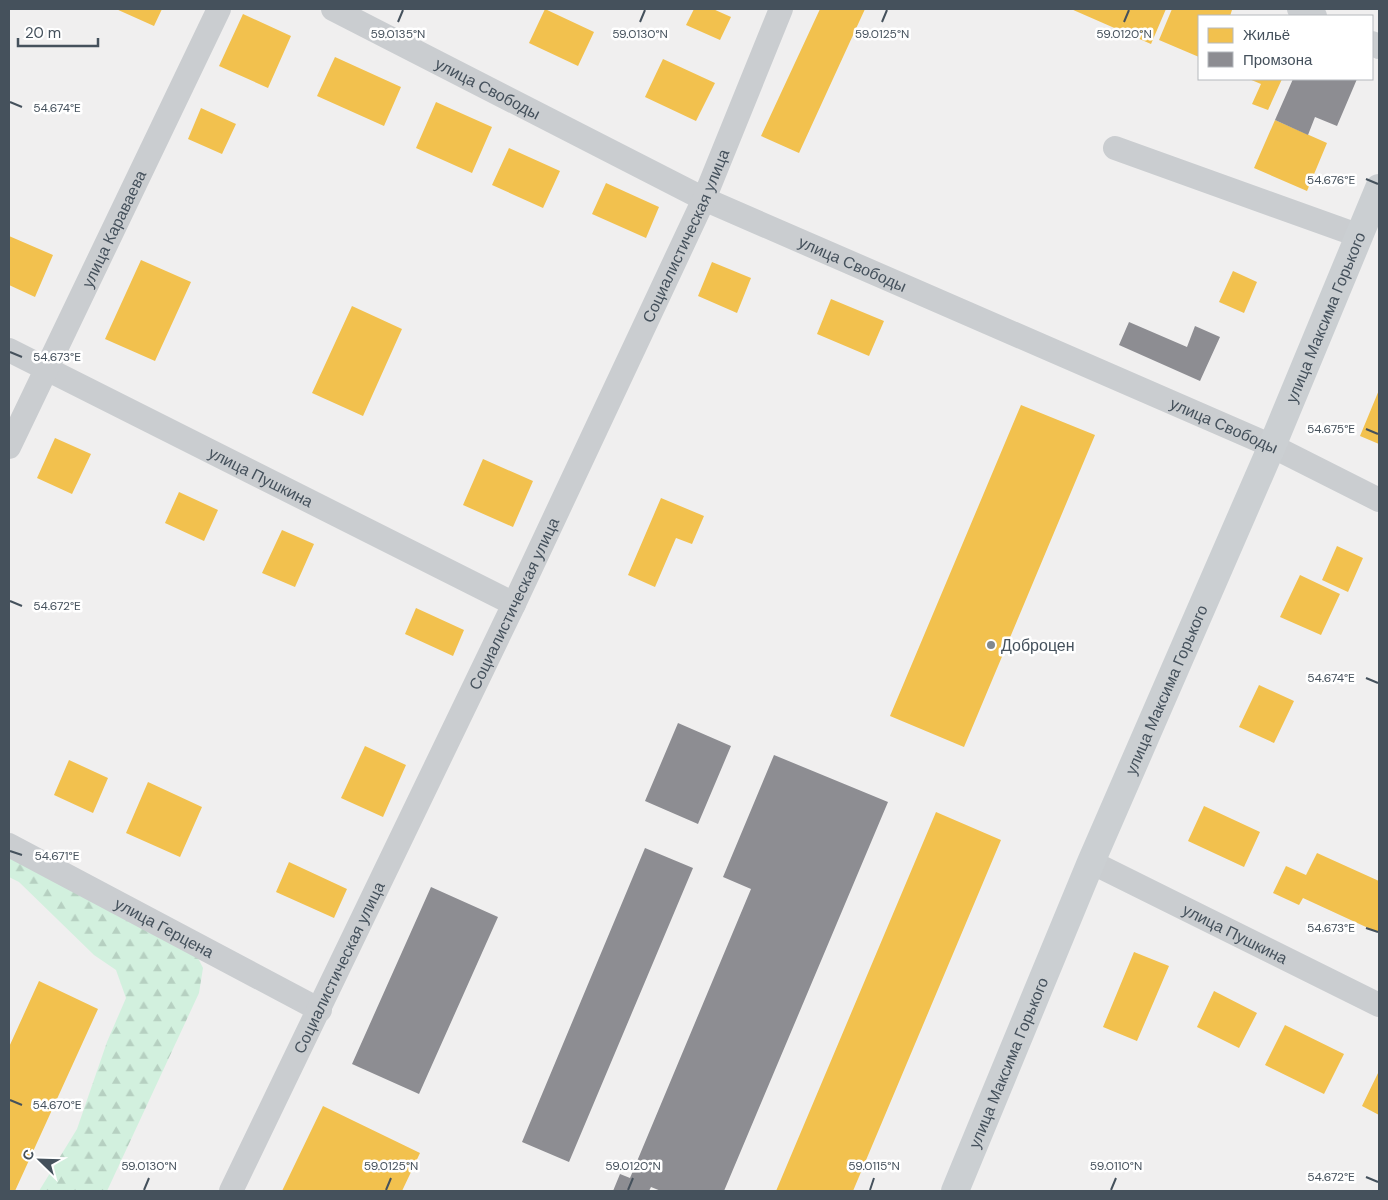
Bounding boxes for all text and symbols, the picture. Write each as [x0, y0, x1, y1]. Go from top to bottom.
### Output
scale bar [18, 15, 98, 47]
legend [1198, 15, 1373, 80]
text: 20 m [25, 23, 61, 43]
text: Жильё [1243, 25, 1290, 45]
text: 59.0135°N [371, 26, 425, 42]
text: 59.0130°N [612, 26, 668, 42]
text: 59.0125°N [855, 26, 909, 42]
text: 59.0120°N [1096, 26, 1152, 42]
text: Промзона [1243, 50, 1313, 70]
street label: улица Свободы [432, 53, 544, 124]
text: 54.674°E [33, 100, 81, 116]
street label: Социалистическая улица [637, 146, 734, 326]
street label: улица Караваева [77, 167, 151, 291]
text: 54.676°E [1307, 172, 1355, 188]
street label: улица Максима Горького [1281, 229, 1370, 406]
street label: улица Свободы [796, 231, 910, 296]
text: 54.673°E [33, 349, 81, 365]
street label: улица Свободы [1167, 392, 1281, 458]
text: 54.675°E [1307, 421, 1355, 437]
street label: улица Пушкина [205, 442, 317, 512]
street label: Социалистическая улица [464, 514, 564, 693]
text: 54.672°E [33, 598, 81, 614]
street label: улица Максима Горького [1120, 601, 1212, 778]
place label: Доброцен [1001, 635, 1075, 656]
marker: Доброцен [985, 639, 997, 651]
text: 54.674°E [1307, 670, 1355, 686]
text: 54.671°E [35, 848, 80, 864]
street label: Социалистическая улица [288, 878, 389, 1057]
street label: улица Герцена [111, 893, 218, 962]
street label: улица Пушкина [1179, 899, 1291, 968]
text: 54.673°E [1307, 920, 1355, 936]
street label: улица Максима Горького [963, 974, 1053, 1151]
text: 54.670°E [32, 1097, 82, 1113]
north arrow [15, 1135, 65, 1185]
text: С [18, 1147, 38, 1163]
text: 59.0130°N [121, 1158, 177, 1174]
text: 59.0125°N [364, 1158, 418, 1174]
text: 59.0120°N [605, 1158, 661, 1174]
text: 59.0115°N [848, 1158, 900, 1174]
text: 59.0110°N [1090, 1158, 1142, 1174]
text: 54.672°E [1307, 1169, 1355, 1185]

